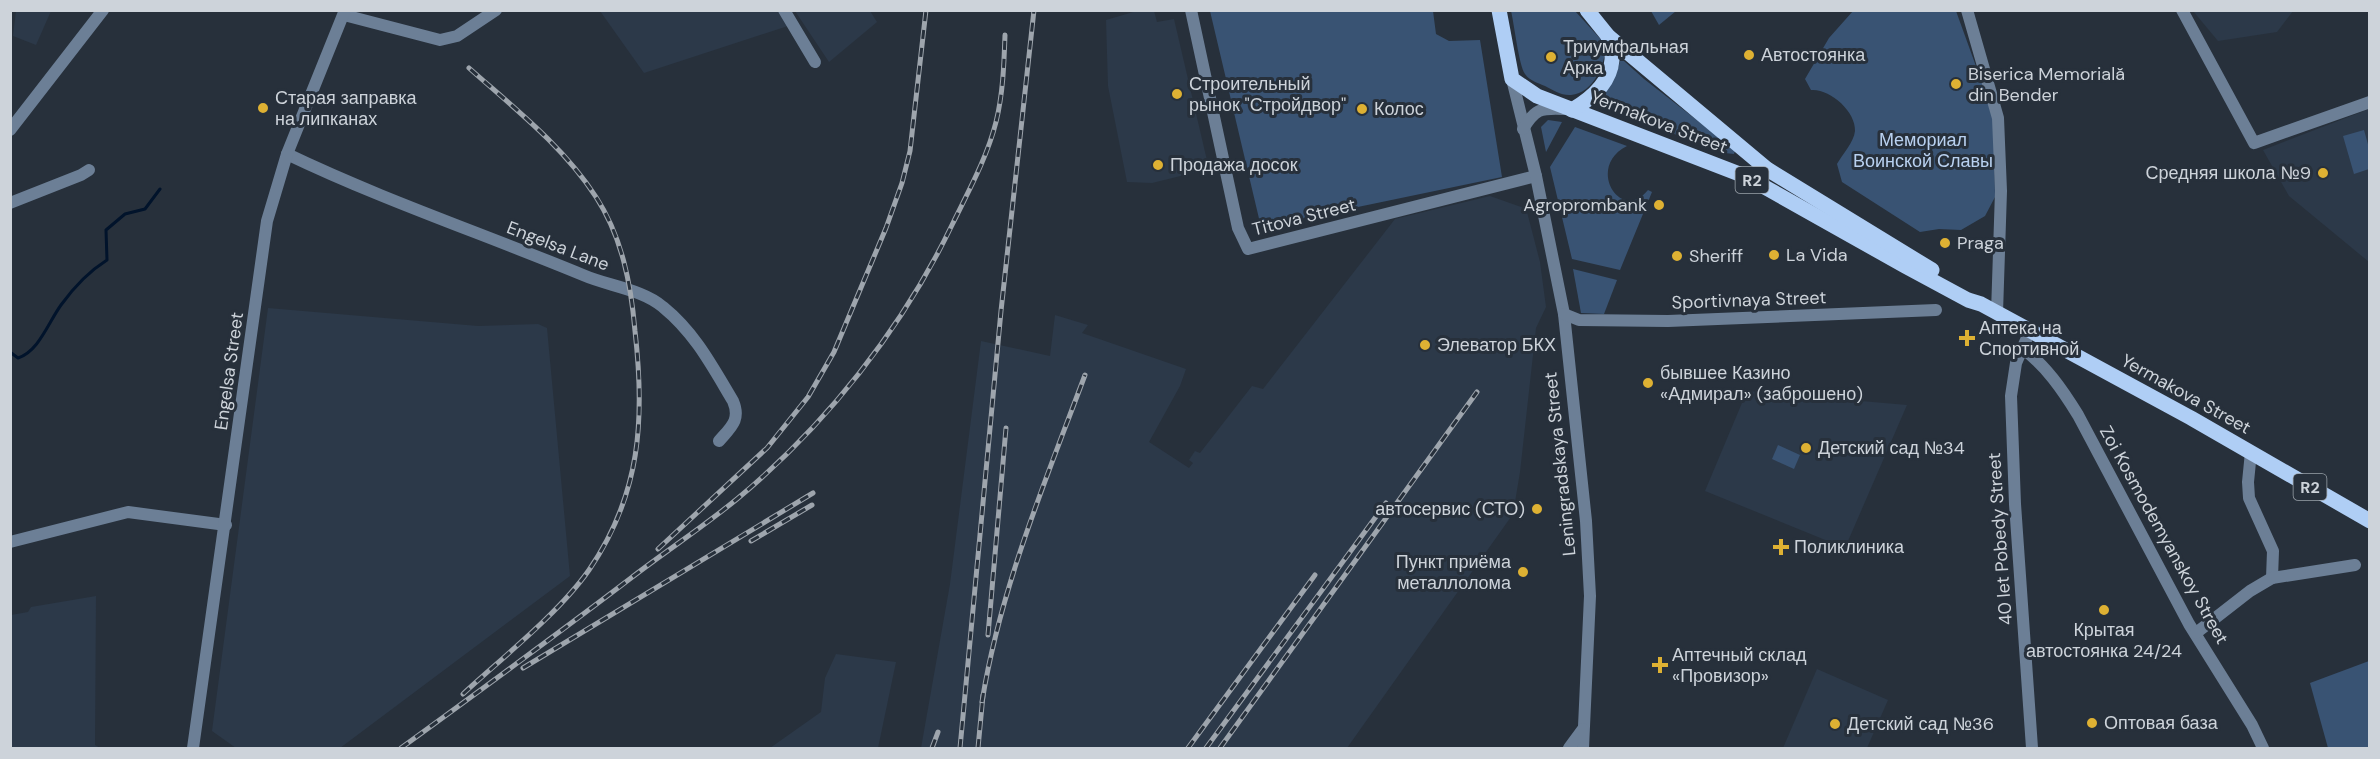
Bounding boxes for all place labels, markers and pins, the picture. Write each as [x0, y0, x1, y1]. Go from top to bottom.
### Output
place label: Триумфальная Арка [1563, 35, 1689, 80]
place label: Автостоянка [1761, 43, 1866, 67]
marker: Автостоянка [1742, 48, 1756, 62]
marker: Триумфальная Арка [1544, 50, 1558, 64]
place label: Biserica Memorială din Bender [1968, 62, 2125, 107]
place label: Строительный рынок "Стройдвор" [1189, 72, 1346, 117]
marker: Biserica Memorială din Bender [1949, 77, 1963, 91]
place label: Старая заправка на липканах [275, 86, 417, 131]
marker: Строительный рынок "Стройдвор" [1170, 87, 1184, 101]
place label: Колос [1374, 97, 1424, 121]
marker: Старая заправка на липканах [256, 101, 270, 115]
marker: Колос [1355, 102, 1369, 116]
place label: Продажа досок [1170, 153, 1298, 177]
marker: Продажа досок [1151, 158, 1165, 172]
place label: Средняя школа №9 [2146, 161, 2311, 185]
marker: Средняя школа №9 [2316, 166, 2330, 180]
place label: Agroprombank [1523, 193, 1647, 217]
marker: Agroprombank [1652, 198, 1666, 212]
place label: Praga [1957, 231, 2004, 255]
marker: Praga [1938, 236, 1952, 250]
place label: La Vida [1786, 243, 1848, 267]
place label: Sheriff [1689, 244, 1743, 268]
marker: La Vida [1767, 248, 1781, 262]
marker: Sheriff [1670, 249, 1684, 263]
place label: Аптека на Спортивной [1979, 316, 2079, 361]
marker: Аптека на Спортивной [1960, 331, 1974, 345]
place label: Элеватор БКХ [1437, 333, 1556, 357]
marker: Элеватор БКХ [1418, 338, 1432, 352]
place label: бывшее Казино «Адмирал» (заброшено) [1660, 361, 1863, 406]
marker: бывшее Казино «Адмирал» (заброшено) [1641, 376, 1655, 390]
place label: Детский сад №34 [1818, 436, 1965, 460]
marker: Детский сад №34 [1799, 441, 1813, 455]
place label: автосервис (СТО) [1375, 497, 1525, 521]
marker: автосервис (СТО) [1530, 502, 1544, 516]
place label: Поликлиника [1794, 535, 1905, 559]
marker: Поликлиника [1772, 538, 1790, 556]
place label: Пункт приёма металлолома [1396, 550, 1512, 595]
marker: Пункт приёма металлолома [1516, 565, 1530, 579]
marker: Крытая автостоянка 24/24 [2097, 603, 2111, 617]
place label: Крытая автостоянка 24/24 [2026, 618, 2182, 663]
place label: Аптечный склад «Провизор» [1672, 643, 1807, 688]
marker: Аптечный склад «Провизор» [1653, 658, 1667, 672]
place label: Оптовая база [2104, 711, 2219, 735]
place label: Детский сад №36 [1847, 712, 1994, 736]
marker: Оптовая база [2085, 716, 2099, 730]
marker: Детский сад №36 [1828, 717, 1842, 731]

